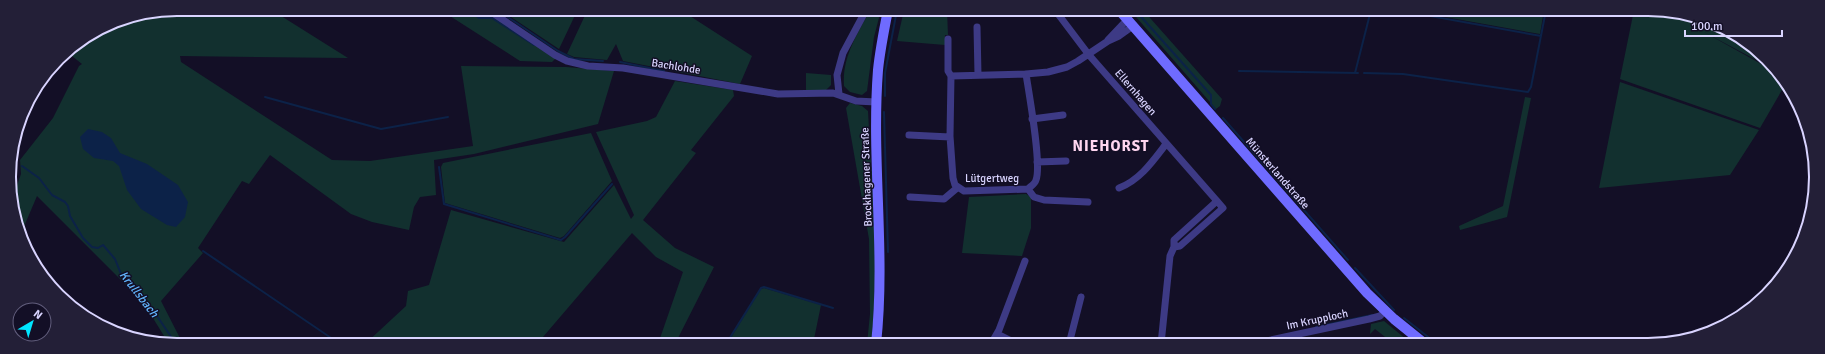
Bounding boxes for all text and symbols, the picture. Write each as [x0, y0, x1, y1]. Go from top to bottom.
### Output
scale bar [1685, 12, 1782, 38]
text: 100 m [1691, 19, 1723, 34]
street label: Bachlohde [650, 56, 701, 77]
street label: Ellernhagen [1112, 67, 1159, 118]
street label: Brockhagener Straße [858, 127, 875, 227]
street label: Münsterlandstraße [1243, 135, 1312, 212]
district label: NIEHORST [1073, 137, 1149, 155]
street label: Lütgertweg [965, 172, 1019, 185]
water label: Krullsbach [116, 268, 162, 321]
north arrow [12, 302, 52, 342]
text: N [31, 307, 45, 322]
street label: Im Krupploch [1285, 307, 1349, 332]

